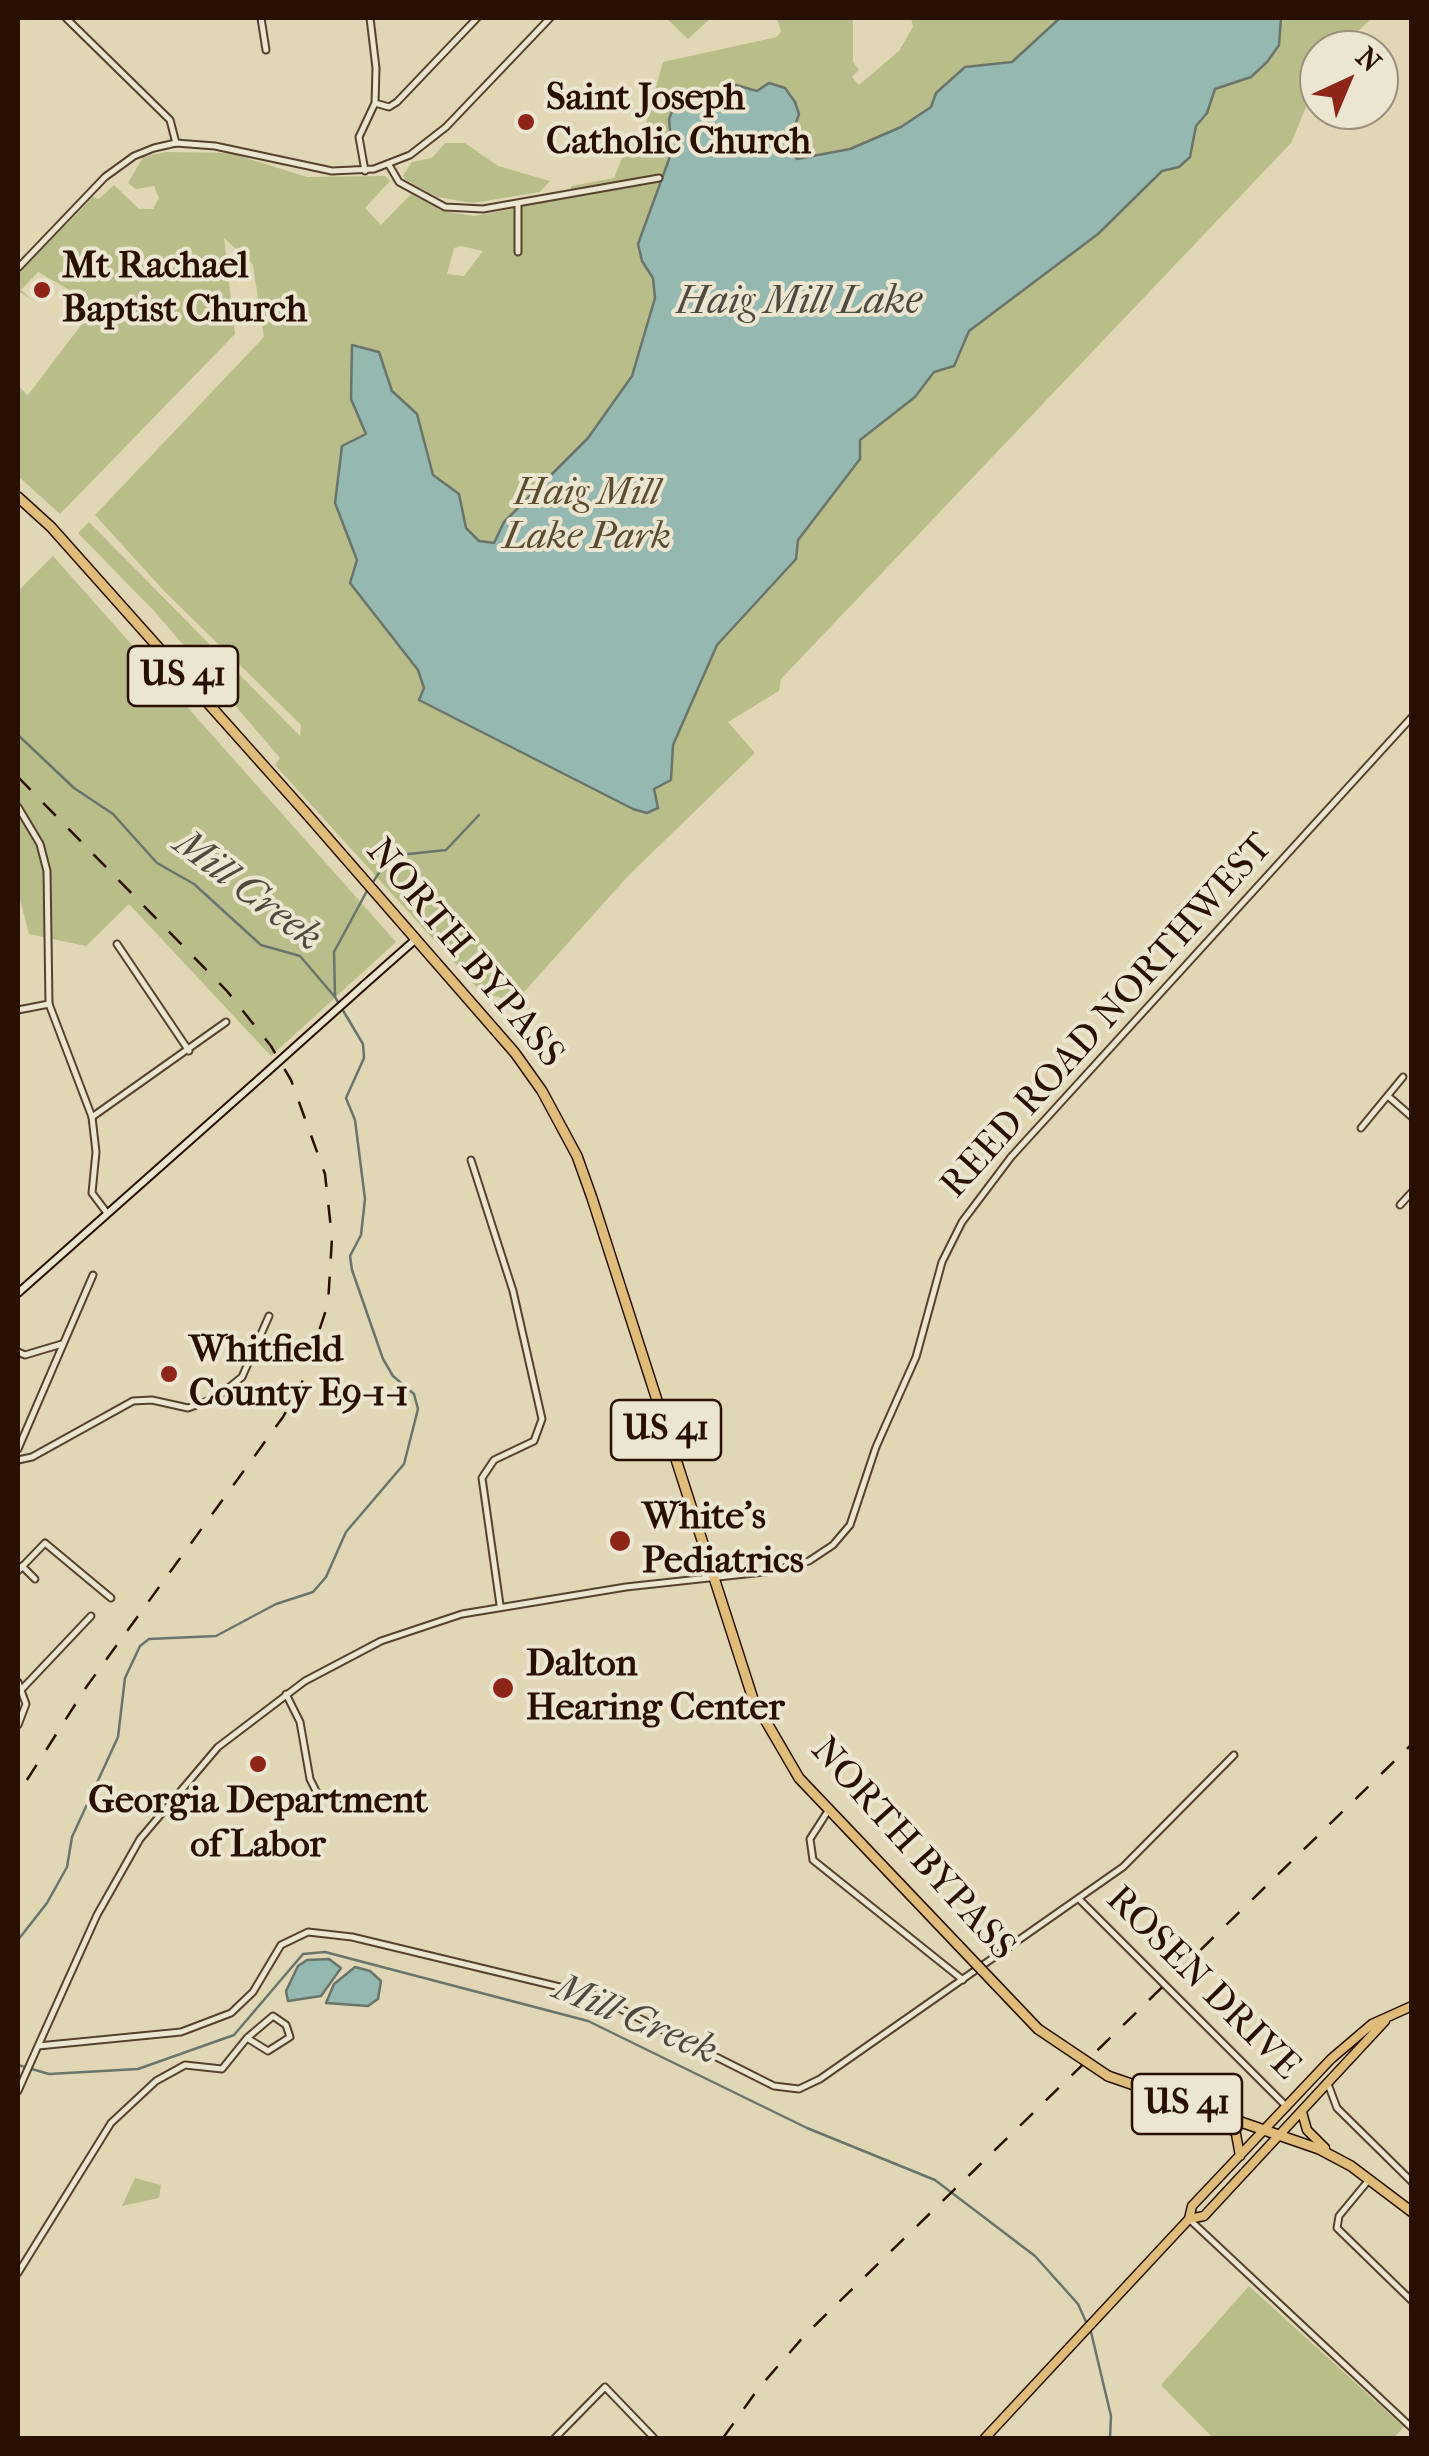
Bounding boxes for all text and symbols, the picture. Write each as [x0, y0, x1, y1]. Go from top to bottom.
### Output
north arrow [1299, 30, 1399, 130]
text: N [1350, 40, 1388, 79]
place label: Saint Joseph Catholic Church [546, 77, 811, 166]
marker: Saint Joseph Catholic Church [515, 111, 537, 133]
place label: Mt Rachael Baptist Church [62, 245, 307, 334]
marker: Mt Rachael Baptist Church [31, 279, 53, 301]
water label: Haig Mill Lake [676, 279, 922, 327]
park label: Haig Mill Lake Park [503, 472, 671, 562]
road number: US 41 [128, 646, 238, 706]
water label: Mill Creek [163, 821, 331, 963]
street label: REED ROAD NORTHWEST [932, 825, 1284, 1209]
street label: NORTH BYPASS [355, 830, 573, 1078]
place label: Whitfield County E9-1-1 [189, 1329, 409, 1418]
marker: Whitfield County E9-1-1 [158, 1363, 180, 1385]
road number: US 41 [611, 1400, 721, 1460]
place label: White's Pediatrics [642, 1496, 804, 1586]
marker: White's Pediatrics [607, 1528, 633, 1554]
place label: Dalton Hearing Center [526, 1643, 785, 1732]
marker: Dalton Hearing Center [490, 1675, 516, 1701]
street label: NORTH BYPASS [800, 1729, 1024, 1971]
marker: Georgia Department of Labor [247, 1753, 269, 1775]
place label: Georgia Department of Labor [88, 1780, 428, 1870]
street label: ROSEN DRIVE [1096, 1878, 1308, 2090]
water label: Mill Creek [546, 1965, 724, 2077]
road number: US 41 [1132, 2074, 1242, 2134]

